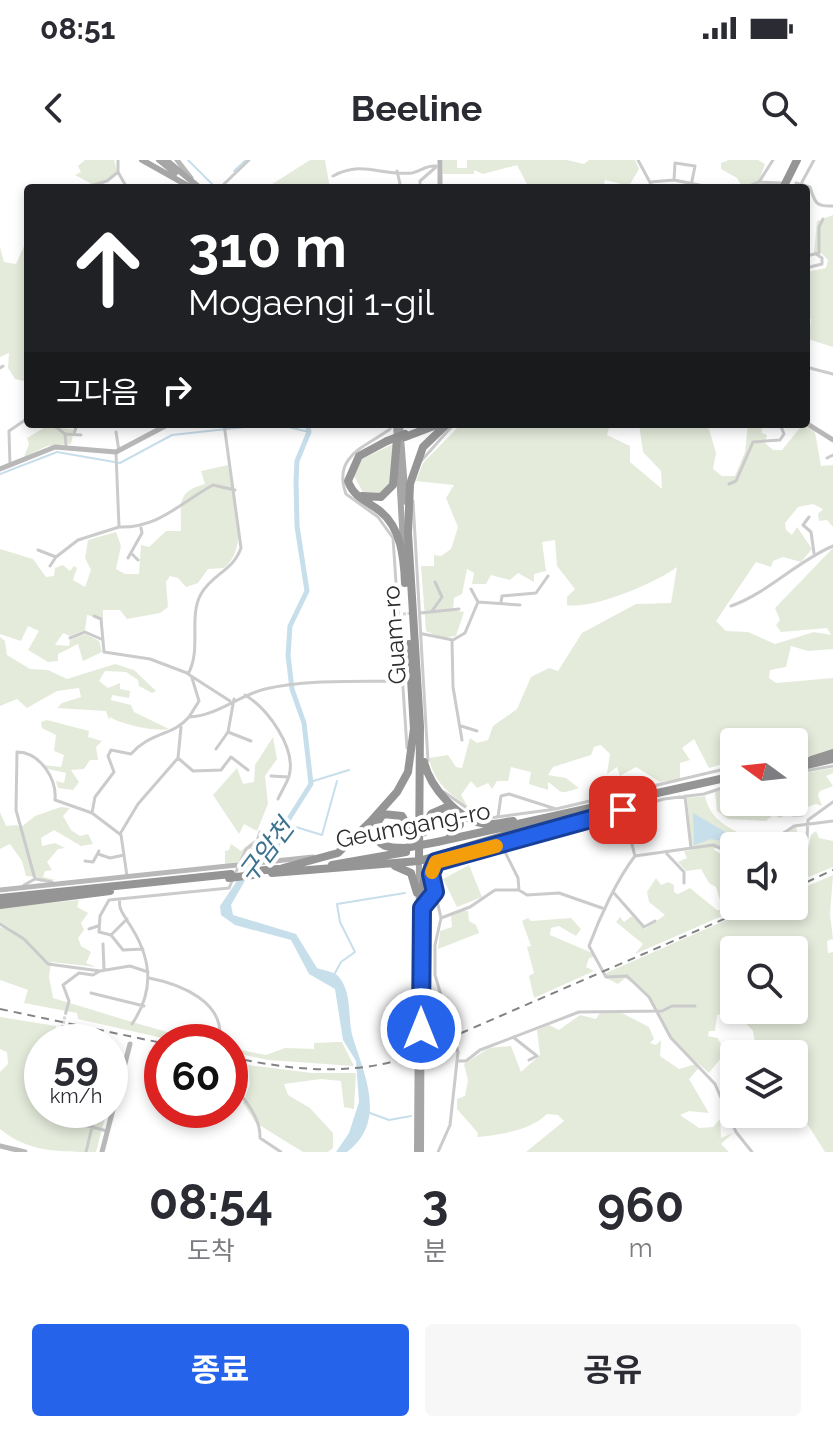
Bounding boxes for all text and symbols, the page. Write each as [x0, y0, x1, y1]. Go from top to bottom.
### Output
text: 08:51 [40, 11, 115, 46]
icon: back [32, 86, 76, 130]
icon: search [757, 86, 801, 130]
text: Beeline [351, 87, 482, 129]
text: 310 m [188, 214, 347, 280]
icon: ahead [56, 216, 160, 320]
text: Mogaengi 1-gil [188, 281, 434, 323]
icon: right [155, 368, 199, 412]
text: 그다음 [56, 375, 139, 410]
street label: Guam-ro [376, 585, 412, 685]
north arrow [720, 728, 808, 816]
map controls [720, 728, 808, 1128]
pin [589, 776, 657, 844]
icon: arrive [601, 788, 645, 832]
street label: Geumgang-ro [333, 796, 493, 854]
water label: 구암천 [232, 811, 301, 889]
button: sound [720, 832, 808, 920]
button: search [720, 936, 808, 1024]
position arrow [379, 987, 463, 1071]
speed limit sign: 60 [144, 1024, 248, 1128]
button: layers [720, 1040, 808, 1128]
text: 59 [53, 1042, 99, 1089]
text: km/h [50, 1084, 102, 1108]
text: 08:54 [149, 1174, 273, 1230]
text: 3 [422, 1174, 449, 1230]
text: 960 [597, 1177, 684, 1233]
text: m [629, 1233, 653, 1263]
text: 도착 [187, 1236, 235, 1266]
text: 분 [423, 1236, 447, 1266]
button: 종료 [32, 1324, 409, 1416]
button: 공유 [425, 1324, 801, 1416]

